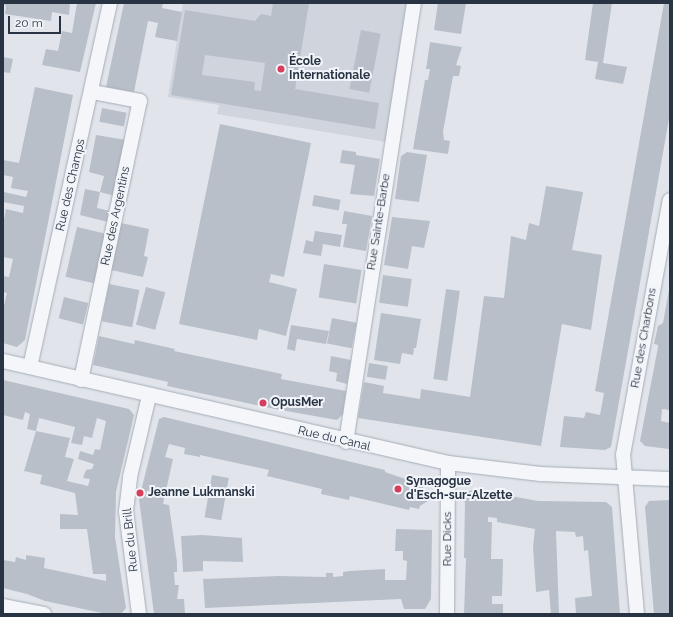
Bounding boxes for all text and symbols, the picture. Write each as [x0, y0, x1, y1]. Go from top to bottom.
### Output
scale bar [10, 8, 63, 34]
text: 20 m [15, 16, 43, 30]
place label: École Internationale [289, 55, 370, 83]
marker: École Internationale [276, 64, 286, 74]
street label: Rue des Champs [53, 137, 89, 233]
street label: Rue des Argentins [98, 165, 134, 267]
street label: Rue Sainte-Barbe [364, 173, 394, 271]
street label: Rue des Charbons [628, 287, 660, 389]
place label: OpusMer [271, 396, 323, 410]
marker: OpusMer [258, 398, 268, 408]
street label: Rue du Canal [296, 424, 372, 454]
place label: Synagogue d'Esch-sur-Alzette [406, 475, 513, 503]
marker: Synagogue d'Esch-sur-Alzette [393, 484, 403, 494]
place label: Jeanne Lukmanski [148, 486, 255, 500]
marker: Jeanne Lukmanski [135, 488, 145, 498]
street label: Rue du Brill [120, 507, 142, 573]
street label: Rue Dicks [441, 512, 455, 566]

